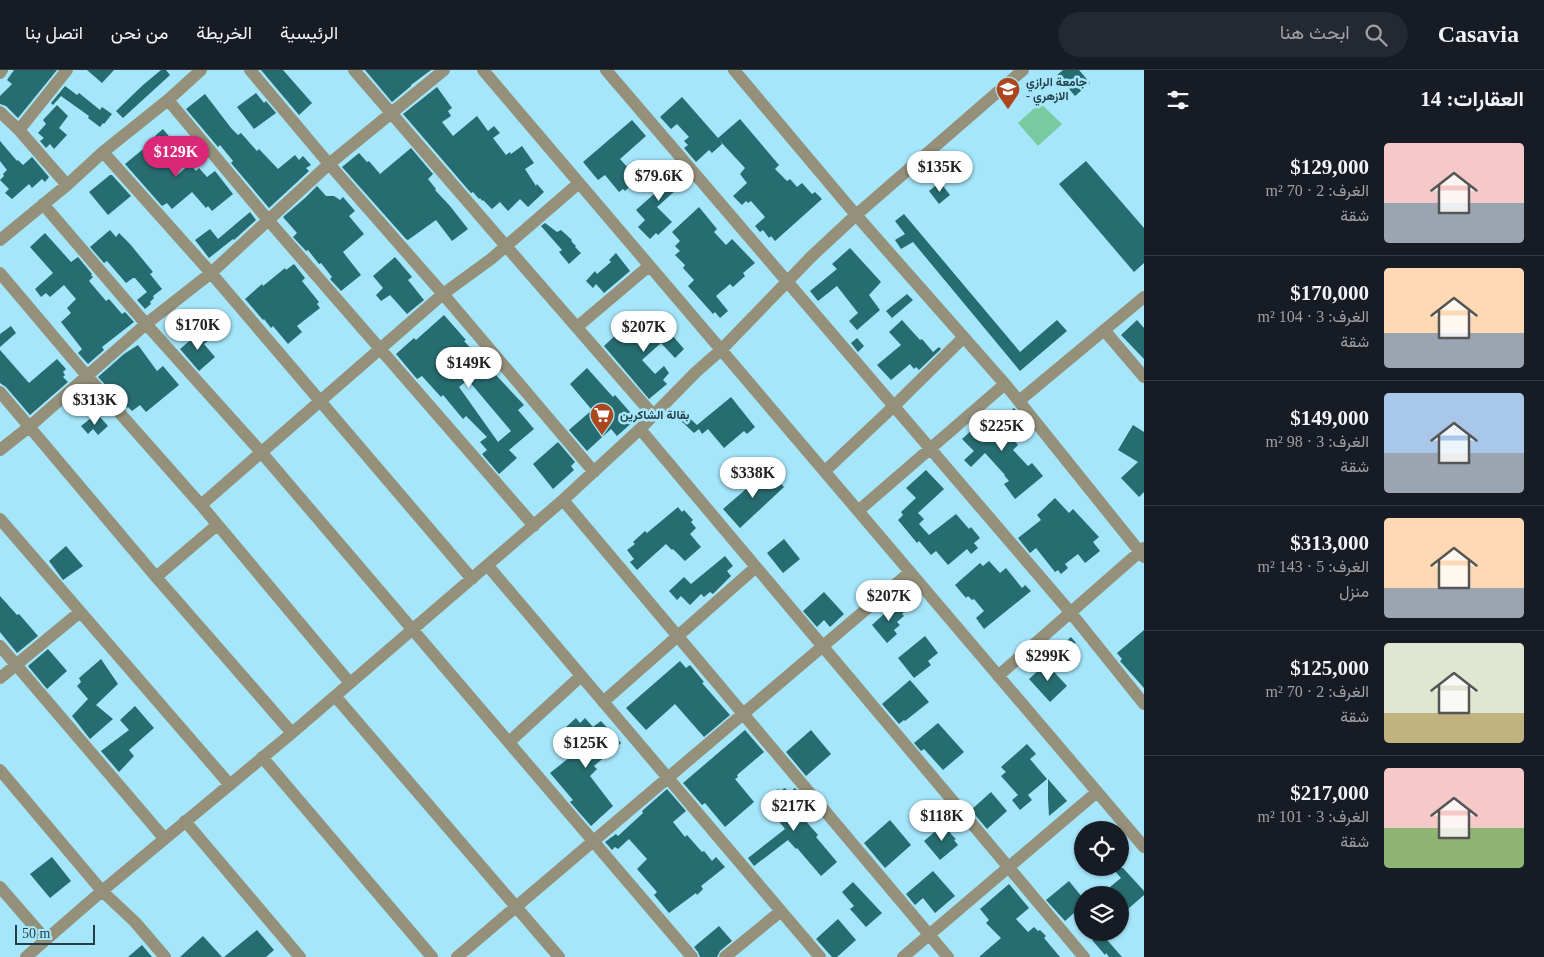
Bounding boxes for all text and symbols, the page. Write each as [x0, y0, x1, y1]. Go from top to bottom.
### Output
search box [1058, 12, 1408, 57]
icon: search [1362, 21, 1390, 49]
text: Casavia [1438, 21, 1519, 47]
text: ابحث هنا [1280, 22, 1350, 43]
text: اتصل بنا [25, 23, 83, 43]
text: من نحن [111, 23, 168, 43]
text: الخريطة [196, 23, 252, 43]
text: الرئيسية [280, 23, 338, 43]
place label: جامعة الرازي - الازهري [1026, 75, 1087, 106]
school or university icon: جامعة الرازي - الازهري [995, 76, 1021, 110]
icon: filters [1164, 86, 1192, 114]
text: العقارات: 14 [1420, 87, 1524, 111]
pin: $129K [141, 136, 211, 178]
text: $129K [154, 143, 198, 160]
pin: $135K [905, 150, 975, 193]
text: $129,000 [1290, 155, 1369, 179]
text: $135K [918, 158, 962, 175]
pin: $79.6K [618, 160, 700, 202]
icon: home [1424, 163, 1484, 223]
text: $79.6K [635, 167, 683, 184]
text: الغرف: 2 · 70 m² [1266, 182, 1369, 199]
text: شقة [1340, 207, 1369, 224]
text: $170,000 [1290, 281, 1369, 305]
icon: home [1424, 288, 1484, 348]
pin: $170K [163, 308, 233, 351]
text: الغرف: 3 · 104 m² [1258, 308, 1369, 325]
pin: $207K [609, 310, 679, 353]
text: $170K [176, 316, 220, 333]
text: $207K [622, 318, 666, 335]
text: شقة [1340, 333, 1369, 350]
pin: $149K [434, 346, 504, 389]
text: $149K [447, 354, 491, 371]
pin: $313K [60, 384, 130, 426]
text: $313K [73, 391, 117, 408]
supermarket icon: بقالة الشاكرين [589, 402, 615, 436]
text: $149,000 [1290, 406, 1369, 430]
place label: بقالة الشاكرين [620, 408, 690, 423]
pin: $225K [967, 410, 1037, 452]
icon: home [1424, 413, 1484, 473]
text: $225K [980, 417, 1024, 434]
text: الغرف: 3 · 98 m² [1266, 433, 1369, 450]
pin: $338K [718, 456, 788, 499]
text: شقة [1340, 458, 1369, 475]
text: $338K [731, 464, 775, 481]
text: $313,000 [1290, 531, 1369, 555]
icon: home [1424, 538, 1484, 598]
text: الغرف: 5 · 143 m² [1258, 558, 1369, 575]
pin: $207K [854, 580, 924, 622]
text: منزل [1339, 583, 1369, 600]
text: $207K [867, 587, 911, 604]
pin: $299K [1013, 640, 1083, 682]
text: $299K [1026, 647, 1070, 664]
text: $125,000 [1290, 656, 1369, 680]
icon: home [1424, 663, 1484, 723]
text: الغرف: 2 · 70 m² [1266, 683, 1369, 700]
text: شقة [1340, 708, 1369, 725]
pin: $125K [551, 726, 621, 769]
text: $125K [564, 734, 608, 751]
text: $217,000 [1290, 781, 1369, 805]
icon: home [1424, 788, 1484, 848]
pin: $217K [759, 790, 829, 832]
text: $217K [772, 797, 816, 814]
pin: $118K [907, 800, 977, 842]
text: $118K [920, 807, 964, 824]
text: الغرف: 3 · 101 m² [1258, 808, 1369, 825]
map controls [1074, 821, 1129, 941]
button: locate [1074, 821, 1129, 876]
text: شقة [1340, 833, 1369, 850]
button: layers [1074, 886, 1129, 941]
scale bar [15, 922, 95, 945]
text: 50 m [22, 926, 50, 941]

